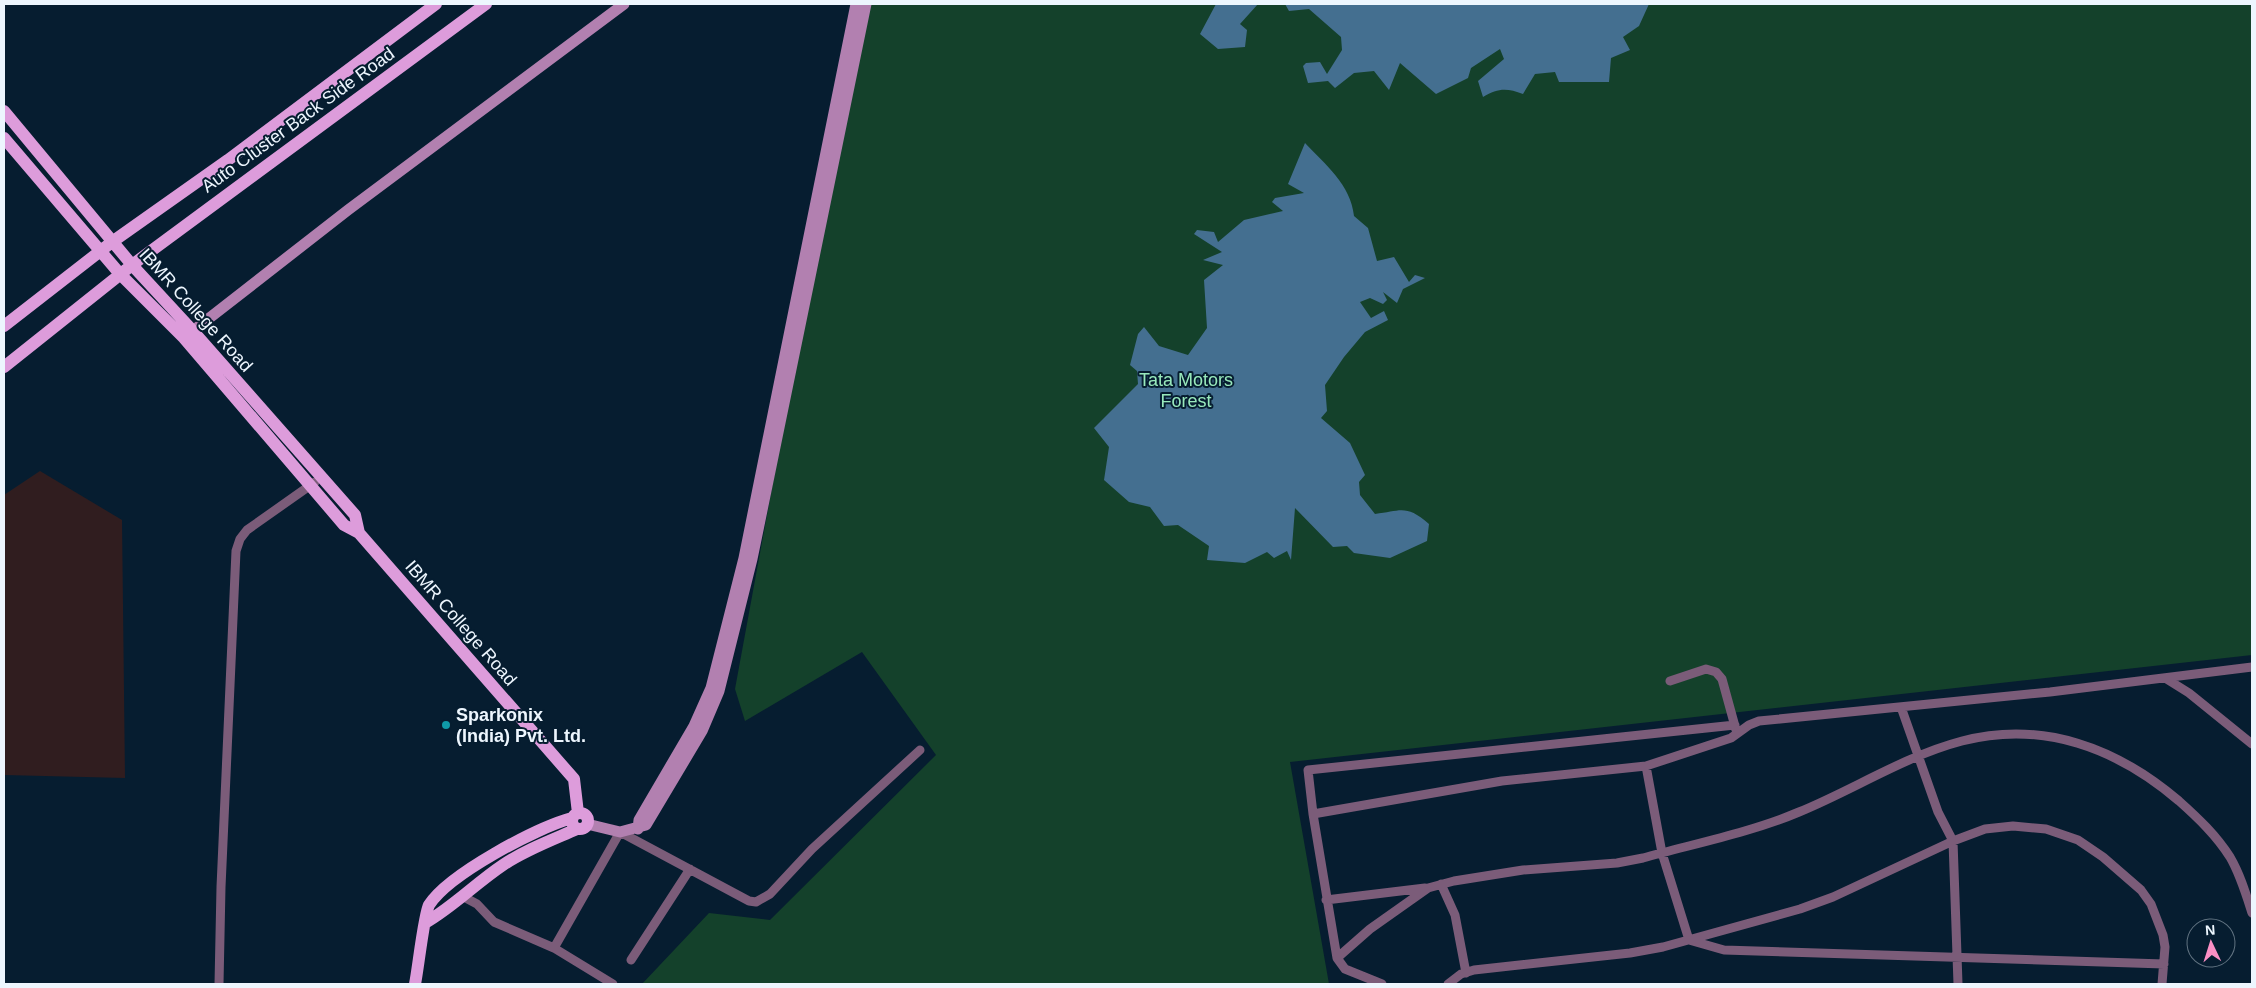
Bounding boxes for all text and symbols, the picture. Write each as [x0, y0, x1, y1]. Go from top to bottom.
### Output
street label: Auto Cluster Back Side Road [198, 43, 398, 197]
street label: IBMR College Road [135, 244, 257, 376]
park label: Tata Motors Forest [1139, 370, 1233, 411]
street label: IBMR College Road [401, 556, 521, 690]
place label: Sparkonix (India) Pvt. Ltd. [456, 705, 586, 746]
marker: Sparkonix (India) Pvt. Ltd. [440, 719, 452, 731]
north arrow [2186, 918, 2236, 968]
text: N [2204, 922, 2216, 938]

